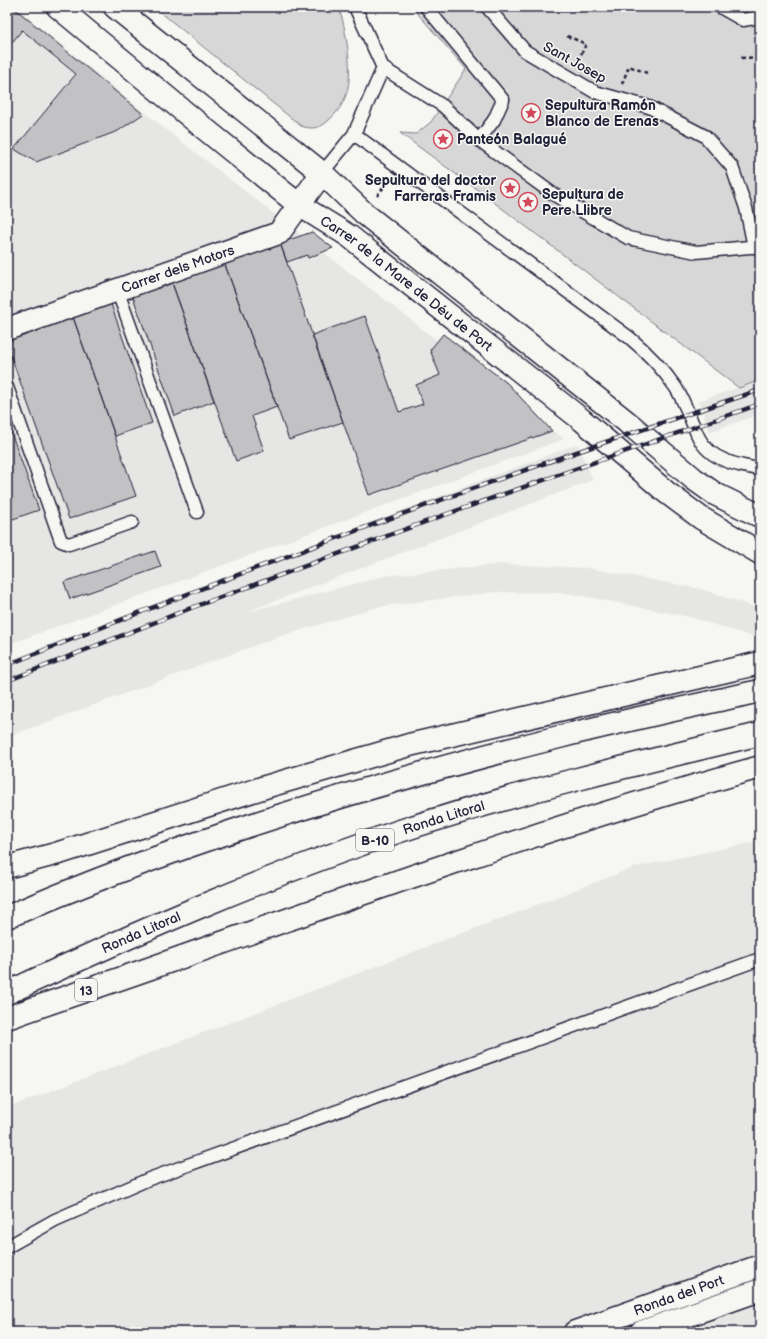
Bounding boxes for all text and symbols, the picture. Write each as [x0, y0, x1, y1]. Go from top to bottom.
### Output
street label: Sant Josep [540, 38, 609, 87]
place label: Sepultura Ramón Blanco de Erenas [545, 97, 659, 130]
place icon: Sepultura Ramón Blanco de Erenas [520, 102, 542, 124]
place icon: Panteón Balagué [432, 128, 454, 150]
place label: Panteón Balagué [457, 131, 567, 148]
place label: Sepultura del doctor Farreras Framis [365, 172, 496, 205]
place icon: Sepultura del doctor Farreras Framis [499, 177, 521, 199]
place label: Sepultura de Pere Llibre [542, 186, 624, 219]
place icon: Sepultura de Pere Llibre [517, 191, 539, 213]
street label: Carrer de la Mare de Déu de Port [317, 212, 496, 355]
street label: Carrer dels Motors [119, 241, 237, 297]
street label: Ronda Litoral [401, 797, 487, 838]
road number: B-10 [356, 829, 394, 851]
street label: Ronda Litoral [99, 908, 183, 957]
road number: 13 [75, 979, 97, 1001]
street label: Ronda del Port [631, 1271, 727, 1319]

